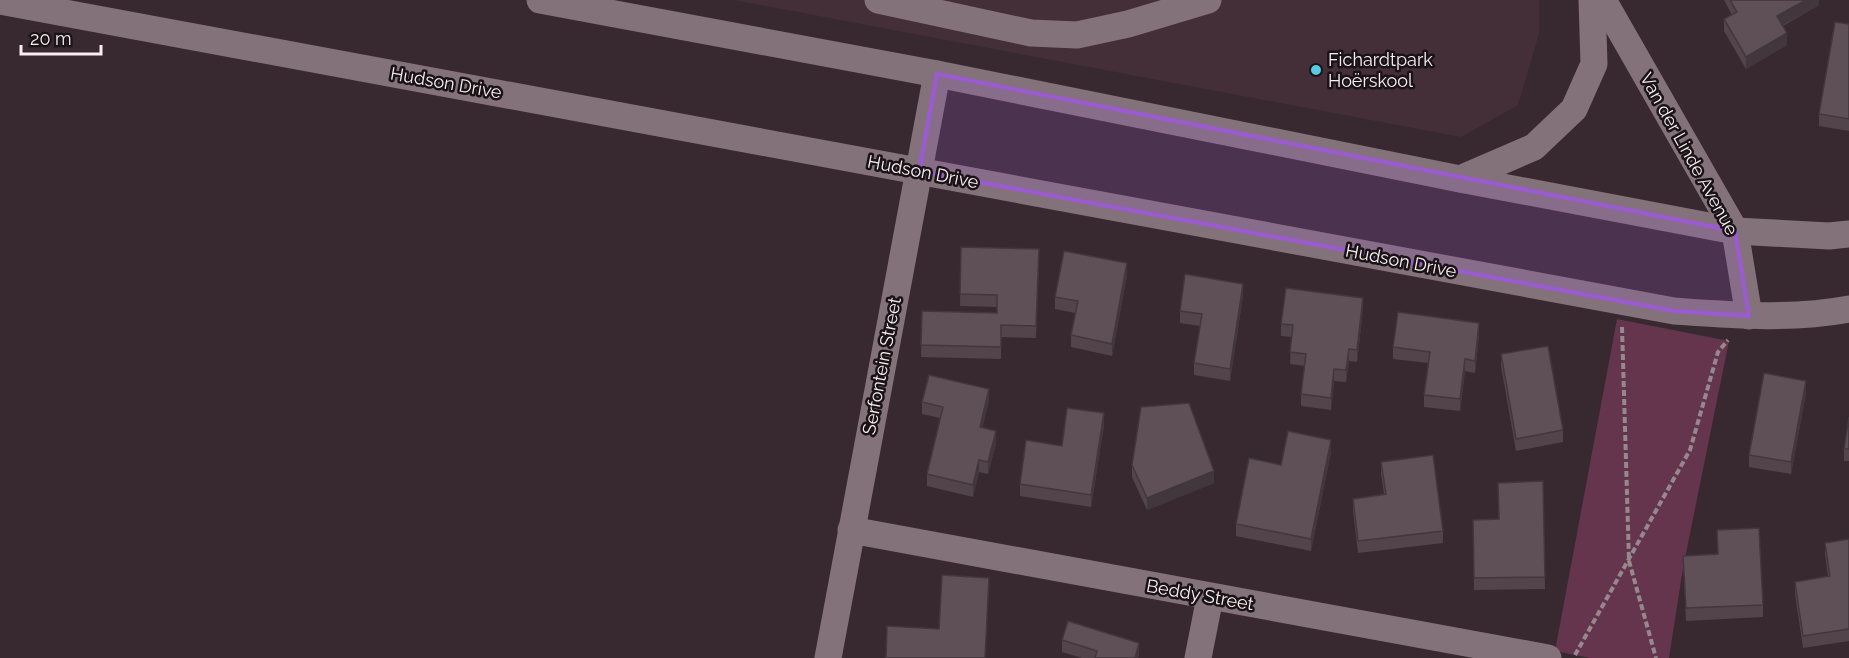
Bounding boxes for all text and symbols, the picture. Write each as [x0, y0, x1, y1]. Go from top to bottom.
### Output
scale bar [21, 18, 100, 56]
text: 20 m [30, 28, 72, 49]
place label: Fichardtpark Hoërskool [1328, 49, 1433, 91]
street label: Hudson Drive [389, 62, 504, 103]
marker: Fichardtpark Hoërskool [1309, 63, 1323, 77]
street label: Van der Linde Avenue [1636, 69, 1743, 239]
street label: Hudson Drive [866, 150, 981, 193]
street label: Hudson Drive [1344, 239, 1459, 282]
street label: Serfontein Street [858, 295, 905, 437]
street label: Beddy Street [1145, 575, 1255, 614]

